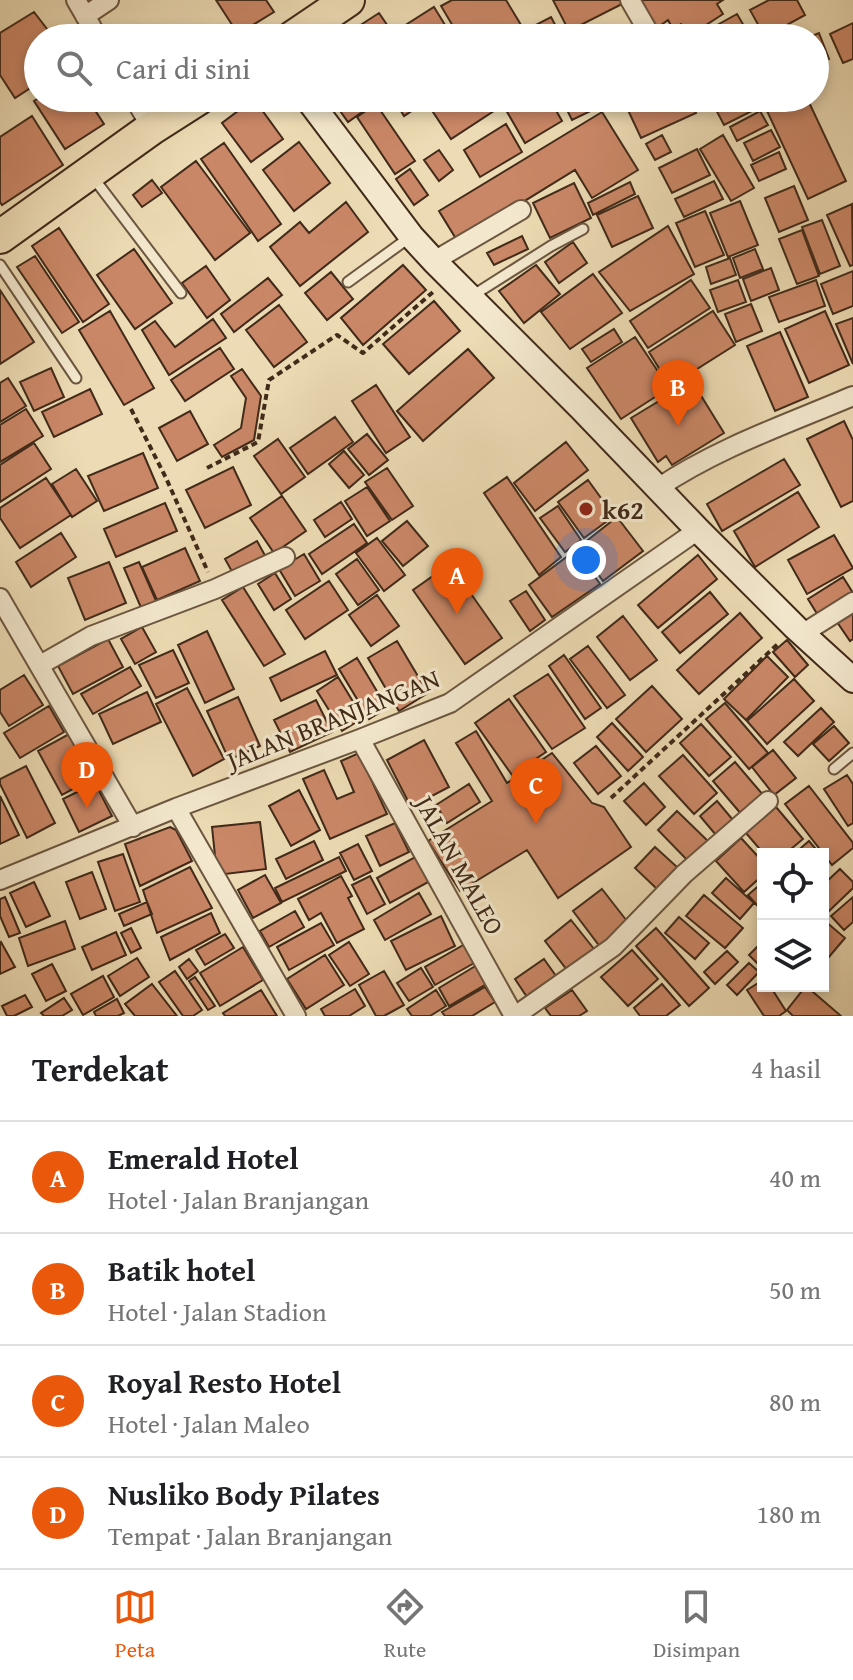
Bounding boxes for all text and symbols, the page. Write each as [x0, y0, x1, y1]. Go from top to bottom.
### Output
search box [24, 24, 829, 112]
icon: search [52, 46, 96, 90]
text: Cari di sini [116, 46, 251, 90]
pin: B [652, 360, 704, 426]
place label: k62 [602, 490, 644, 529]
marker: k62 [577, 500, 595, 518]
your location [566, 540, 606, 580]
pin: A [431, 548, 483, 614]
street label: JALAN BRANJANGAN [218, 658, 445, 781]
pin: D [61, 742, 113, 808]
pin: C [510, 758, 562, 824]
street label: JALAN MALEO [404, 786, 514, 942]
map controls [757, 848, 829, 992]
button: locate [757, 848, 829, 920]
button: layers [757, 920, 829, 992]
text: Terdekat [32, 1044, 169, 1093]
text: 4 hasil [751, 1049, 821, 1088]
text: Emerald Hotel [108, 1136, 299, 1180]
text: A [50, 1158, 66, 1197]
text: 40 m [769, 1158, 821, 1197]
text: Hotel · Jalan Branjangan [108, 1180, 369, 1219]
text: Batik hotel [108, 1248, 255, 1292]
text: B [50, 1270, 66, 1309]
text: 50 m [769, 1270, 821, 1309]
text: Hotel · Jalan Stadion [108, 1292, 327, 1331]
text: Royal Resto Hotel [108, 1360, 341, 1404]
text: C [51, 1382, 65, 1421]
text: 80 m [769, 1382, 821, 1421]
text: Hotel · Jalan Maleo [108, 1404, 310, 1443]
text: Nusliko Body Pilates [108, 1472, 380, 1516]
text: D [50, 1494, 66, 1533]
text: 180 m [756, 1494, 821, 1533]
text: Tempat · Jalan Branjangan [108, 1516, 392, 1555]
tab: Peta [113, 1585, 157, 1665]
tab: Rute [383, 1585, 427, 1665]
tab: Disimpan [653, 1585, 740, 1665]

